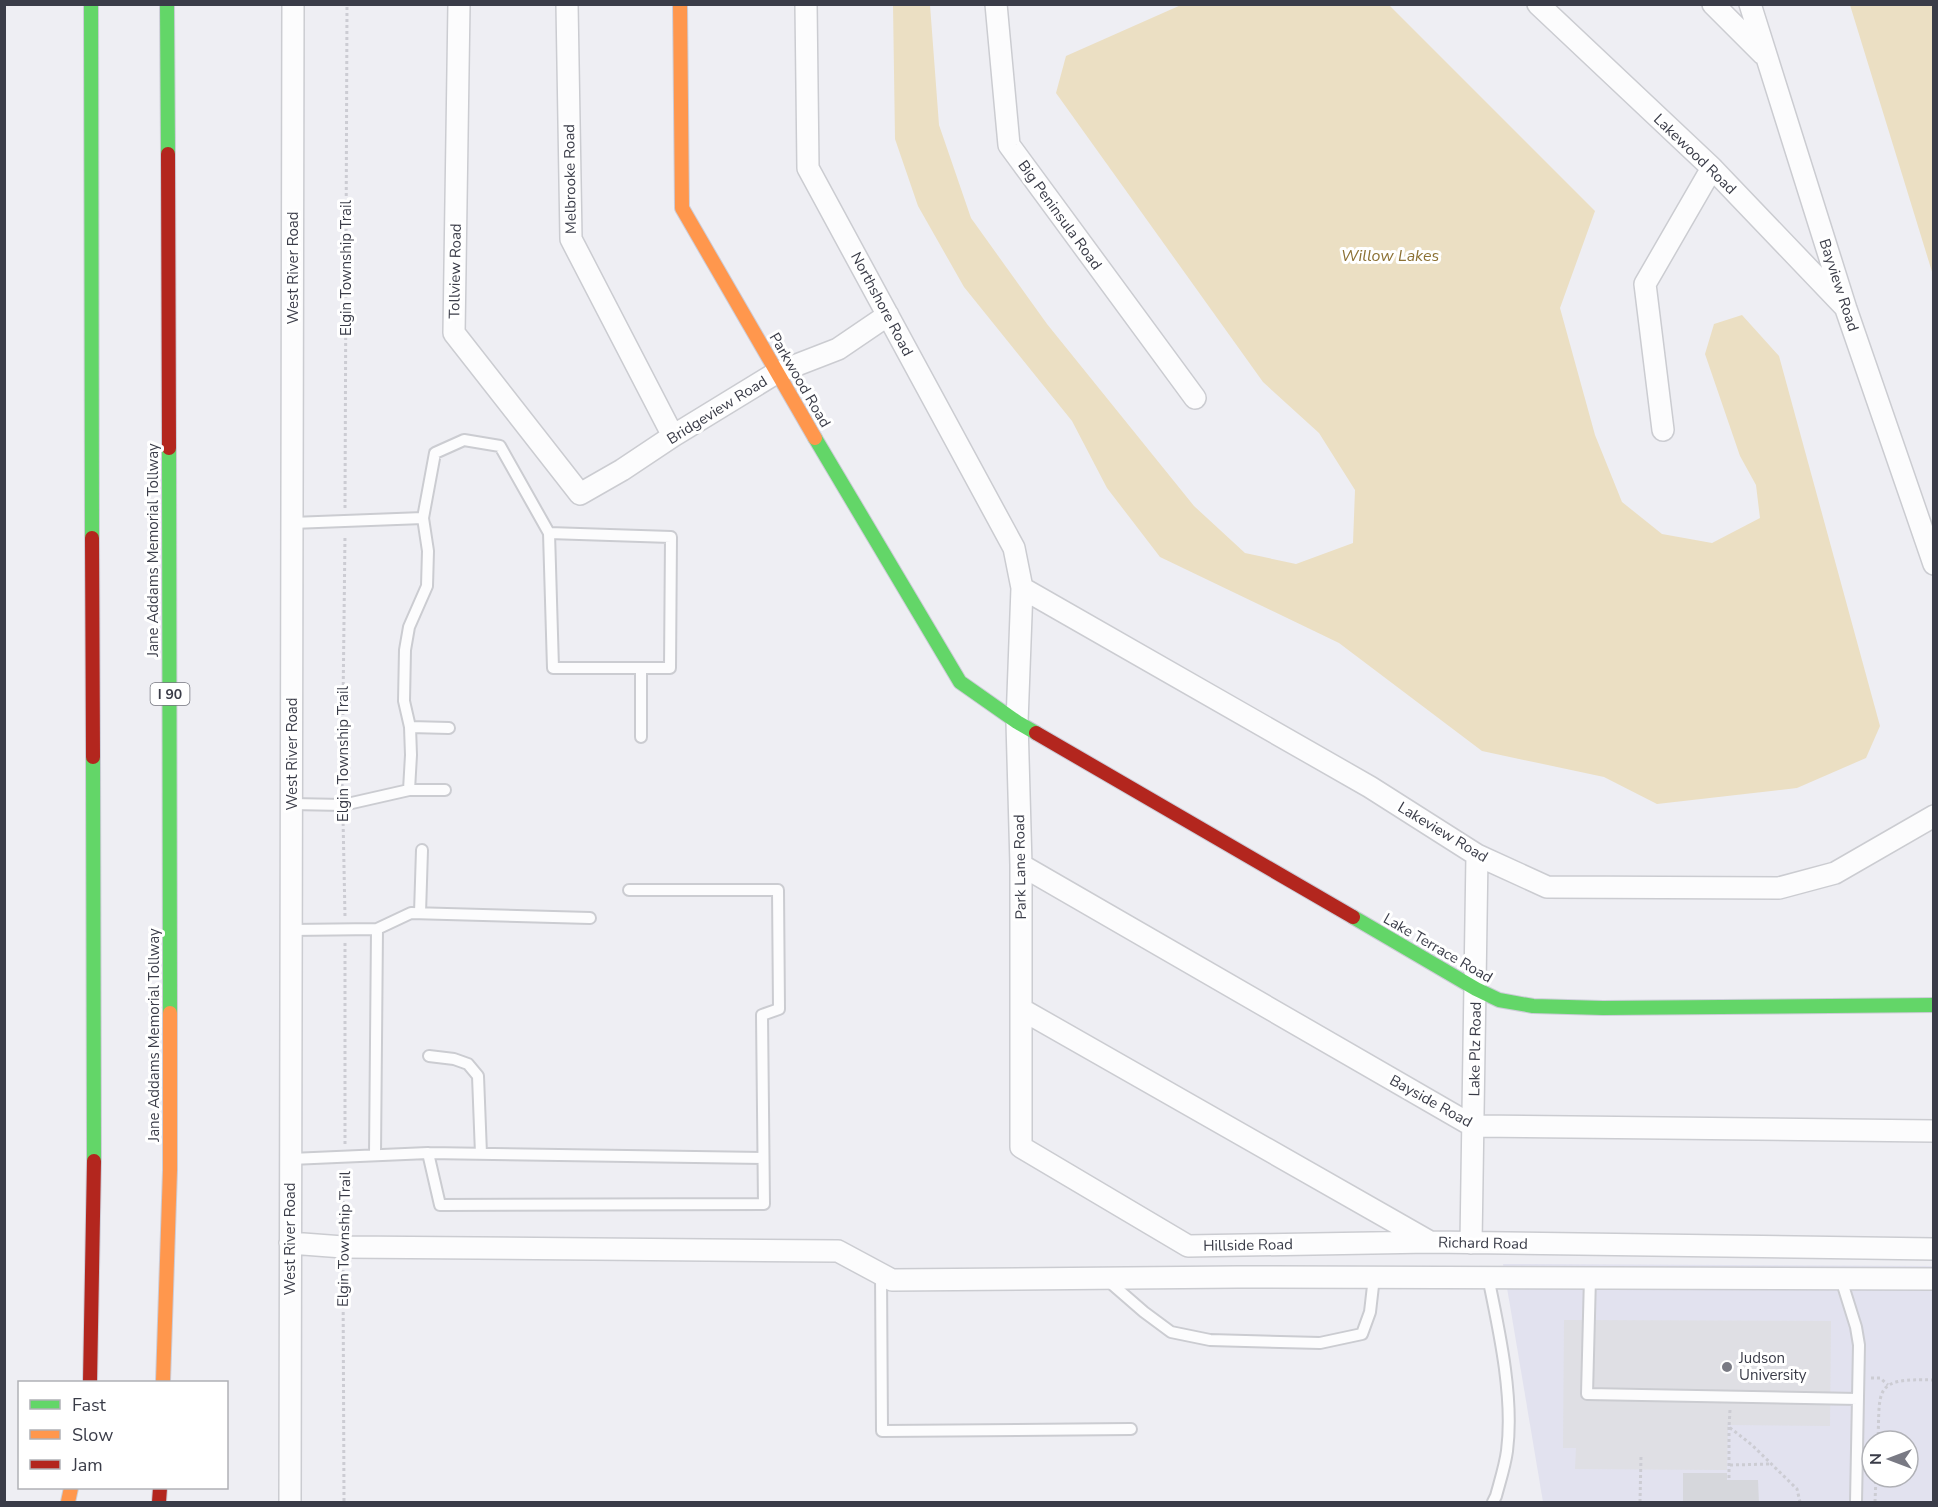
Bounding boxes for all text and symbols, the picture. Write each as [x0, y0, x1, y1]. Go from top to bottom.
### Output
street label: Lakewood Road [1649, 109, 1741, 199]
street label: Melbrooke Road [559, 124, 581, 234]
street label: Big Peninsula Road [1013, 156, 1107, 274]
street label: Elgin Township Trail [336, 200, 356, 336]
street label: West River Road [283, 211, 303, 325]
street label: Tollview Road [444, 223, 466, 319]
street label: Bayview Road [1815, 236, 1863, 334]
water label: Willow Lakes [1341, 245, 1439, 267]
street label: Northshore Road [846, 249, 918, 359]
street label: Parkwood Road [765, 329, 835, 431]
street label: Bridgeview Road [663, 371, 771, 449]
street label: Jane Addams Memorial Tollway [143, 443, 163, 658]
road number: I 90 [150, 683, 190, 705]
street label: Elgin Township Trail [333, 686, 353, 822]
street label: West River Road [282, 697, 302, 811]
street label: Lakeview Road [1394, 797, 1492, 867]
street label: Park Lane Road [1009, 814, 1031, 920]
street label: Lake Terrace Road [1380, 909, 1496, 987]
street label: Jane Addams Memorial Tollway [144, 928, 164, 1143]
street label: Lake Plz Road [1464, 1001, 1486, 1097]
street label: Bayside Road [1386, 1070, 1476, 1132]
street label: Elgin Township Trail [333, 1170, 355, 1307]
street label: West River Road [280, 1182, 300, 1296]
street label: Richard Road [1438, 1232, 1528, 1254]
street label: Hillside Road [1203, 1234, 1293, 1256]
place label: Judson University [1738, 1348, 1807, 1385]
marker: Judson University [1720, 1360, 1734, 1374]
legend [18, 1381, 228, 1489]
text: Fast [72, 1393, 107, 1417]
text: Slow [72, 1423, 113, 1447]
north arrow [1860, 1429, 1920, 1489]
text: Jam [71, 1453, 103, 1477]
text: N [1865, 1453, 1887, 1465]

